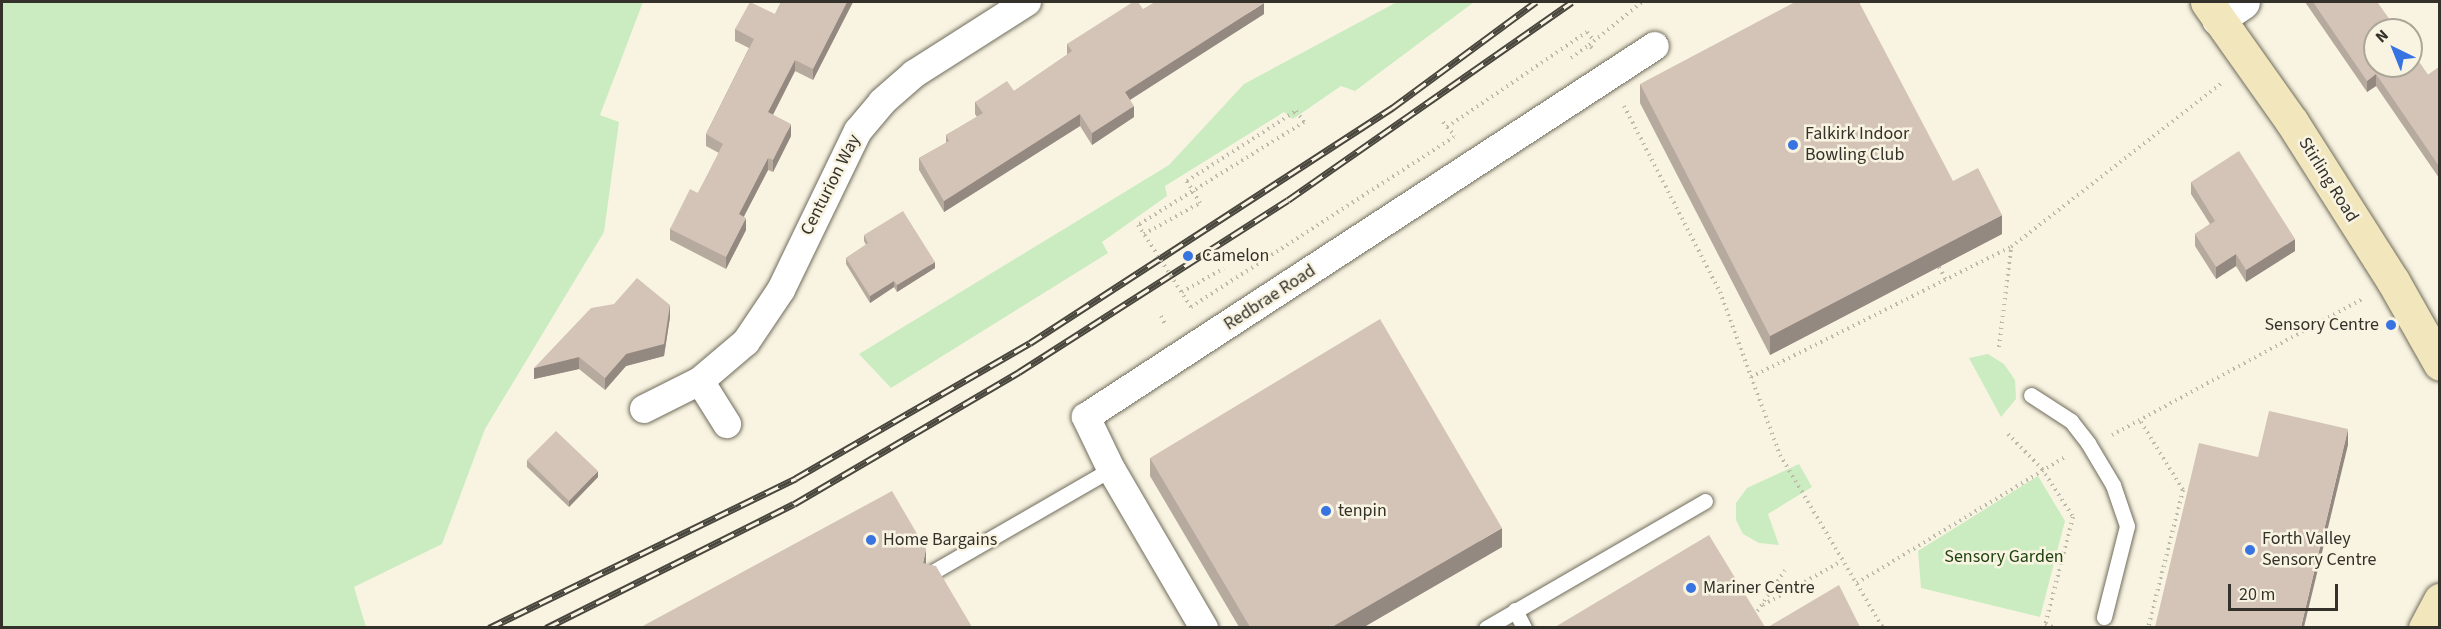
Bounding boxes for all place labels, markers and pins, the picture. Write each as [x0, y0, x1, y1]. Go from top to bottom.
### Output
place label: Falkirk Indoor Bowling Club [1805, 124, 1909, 166]
marker: Falkirk Indoor Bowling Club [1786, 138, 1800, 152]
place label: Camelon [1202, 245, 1269, 267]
marker: Camelon [1179, 247, 1197, 265]
place label: Sensory Centre [2264, 314, 2379, 336]
marker: Sensory Centre [2384, 318, 2398, 332]
place label: tenpin [1338, 500, 1387, 522]
marker: tenpin [1319, 504, 1333, 518]
place label: Home Bargains [883, 529, 997, 551]
place label: Forth Valley Sensory Centre [2262, 529, 2377, 572]
marker: Home Bargains [864, 533, 878, 547]
marker: Forth Valley Sensory Centre [2243, 543, 2257, 557]
place label: Mariner Centre [1703, 577, 1815, 599]
marker: Mariner Centre [1684, 581, 1698, 595]

